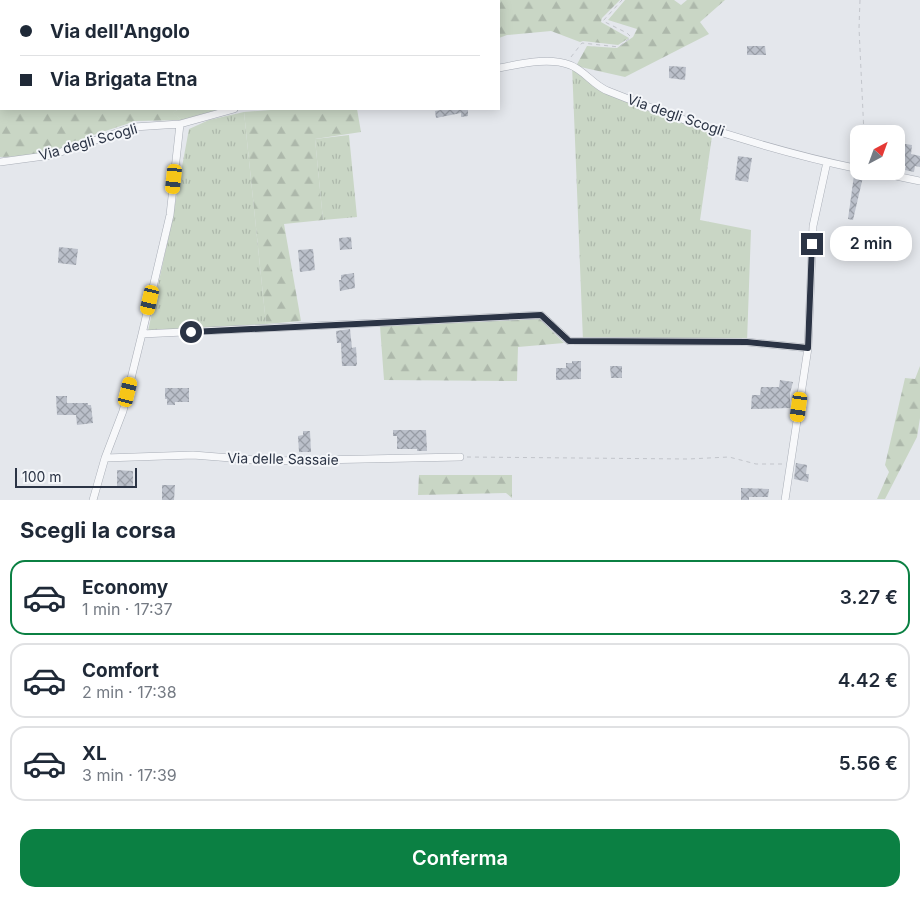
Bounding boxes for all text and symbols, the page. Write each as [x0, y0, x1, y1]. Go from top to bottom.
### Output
text: Via dell'Angolo [50, 20, 190, 43]
text: Via Brigata Etna [50, 68, 197, 91]
street label: Via degli Scogli [625, 90, 727, 139]
street label: Via degli Scogli [37, 119, 139, 164]
north arrow [850, 125, 905, 180]
map controls [850, 125, 905, 180]
car [164, 163, 183, 195]
callout: 2 min [830, 226, 912, 262]
route end [801, 233, 823, 255]
text: 2 min [850, 233, 892, 253]
car [139, 284, 160, 316]
route start [180, 321, 202, 343]
car [117, 376, 138, 408]
car [789, 391, 808, 423]
street label: Via delle Sassaie [227, 449, 339, 468]
scale bar [15, 464, 138, 488]
text: 100 m [22, 468, 62, 485]
text: Scegli la corsa [20, 517, 176, 543]
icon: car [22, 575, 67, 620]
text: Economy [82, 576, 168, 599]
text: 3.27 € [840, 586, 898, 609]
text: 1 min · 17:37 [82, 599, 173, 619]
icon: car [22, 658, 67, 703]
text: Comfort [82, 659, 159, 682]
text: 4.42 € [838, 669, 898, 692]
text: 2 min · 17:38 [82, 682, 177, 702]
icon: car [22, 741, 67, 786]
text: XL [82, 742, 107, 765]
text: 5.56 € [839, 752, 898, 775]
text: 3 min · 17:39 [82, 765, 177, 785]
button: Conferma [20, 829, 900, 887]

